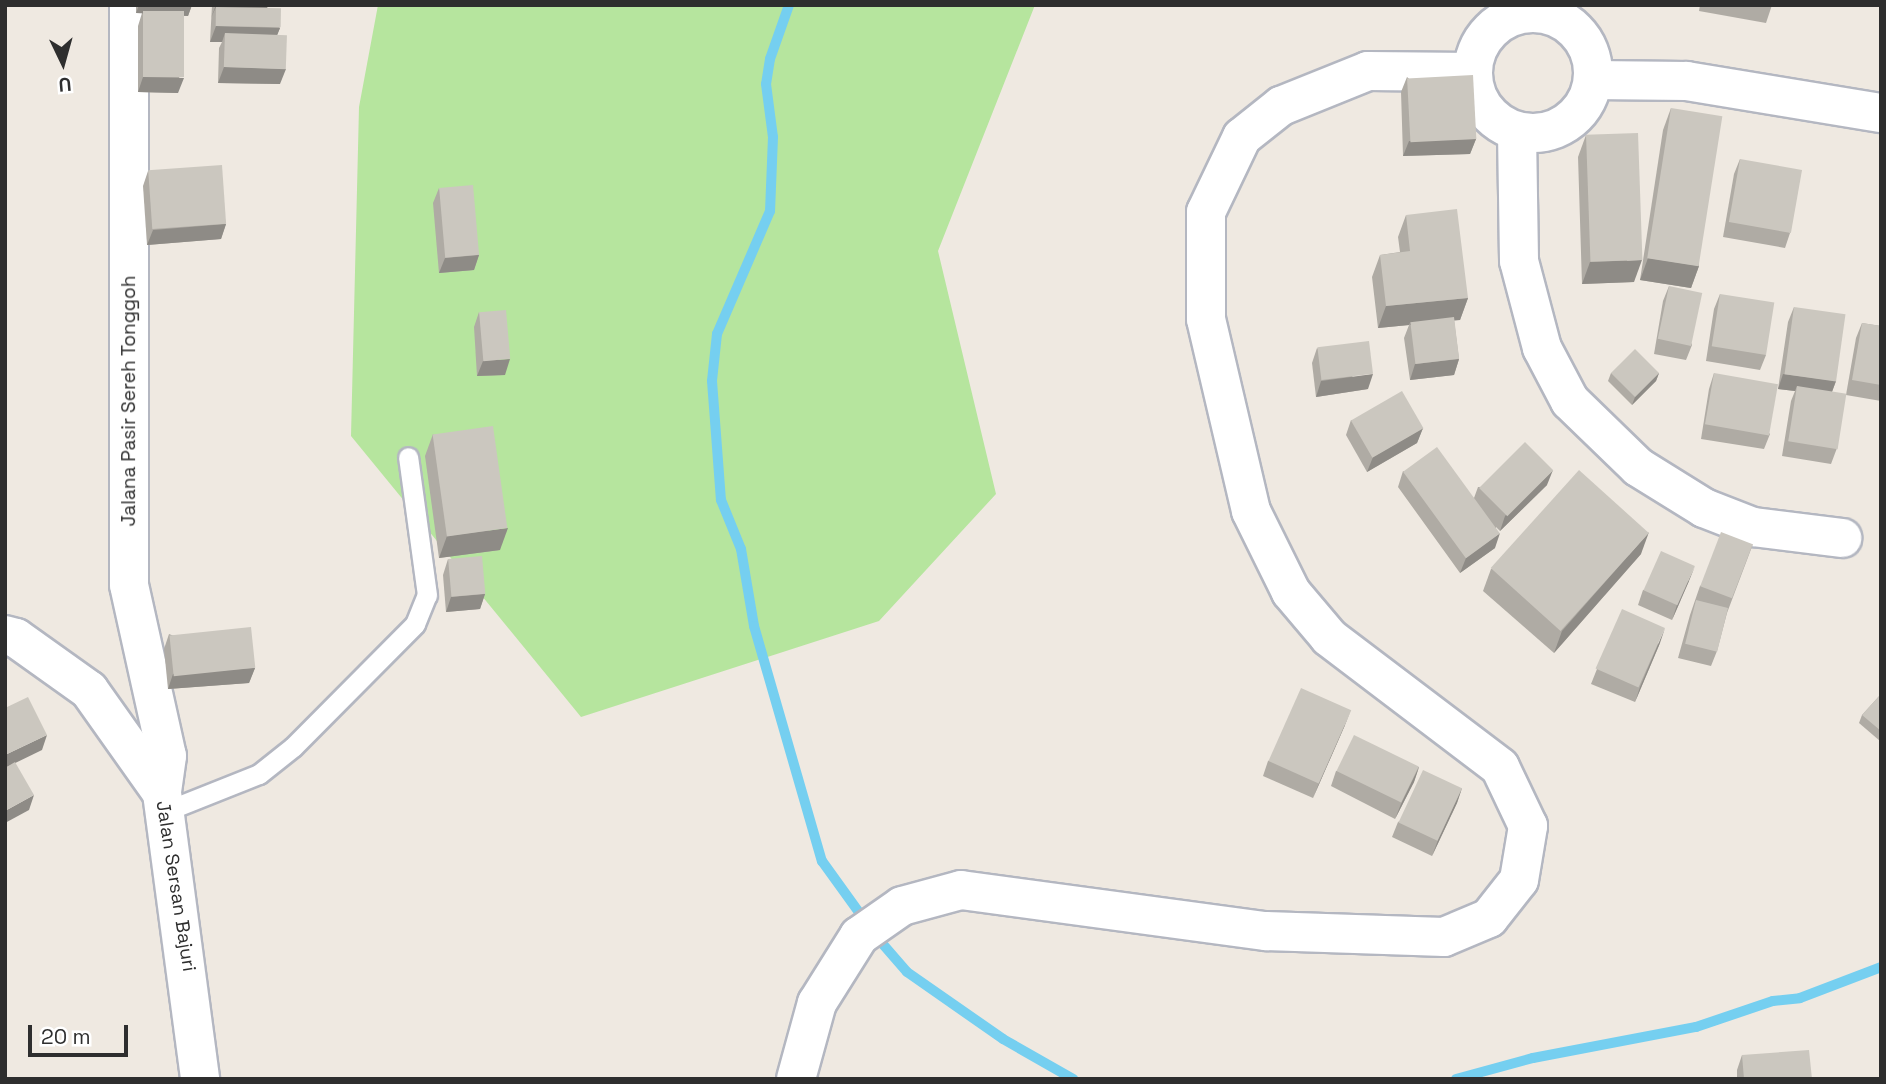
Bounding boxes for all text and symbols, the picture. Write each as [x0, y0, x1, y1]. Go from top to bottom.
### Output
north arrow [28, 28, 98, 98]
text: U [57, 71, 72, 97]
street label: Jalana Pasir Sereh Tonggoh [118, 275, 140, 527]
street label: Jalan Sersan Bajuri [151, 799, 201, 973]
scale bar [32, 1010, 131, 1054]
text: 20 m [41, 1023, 91, 1050]

